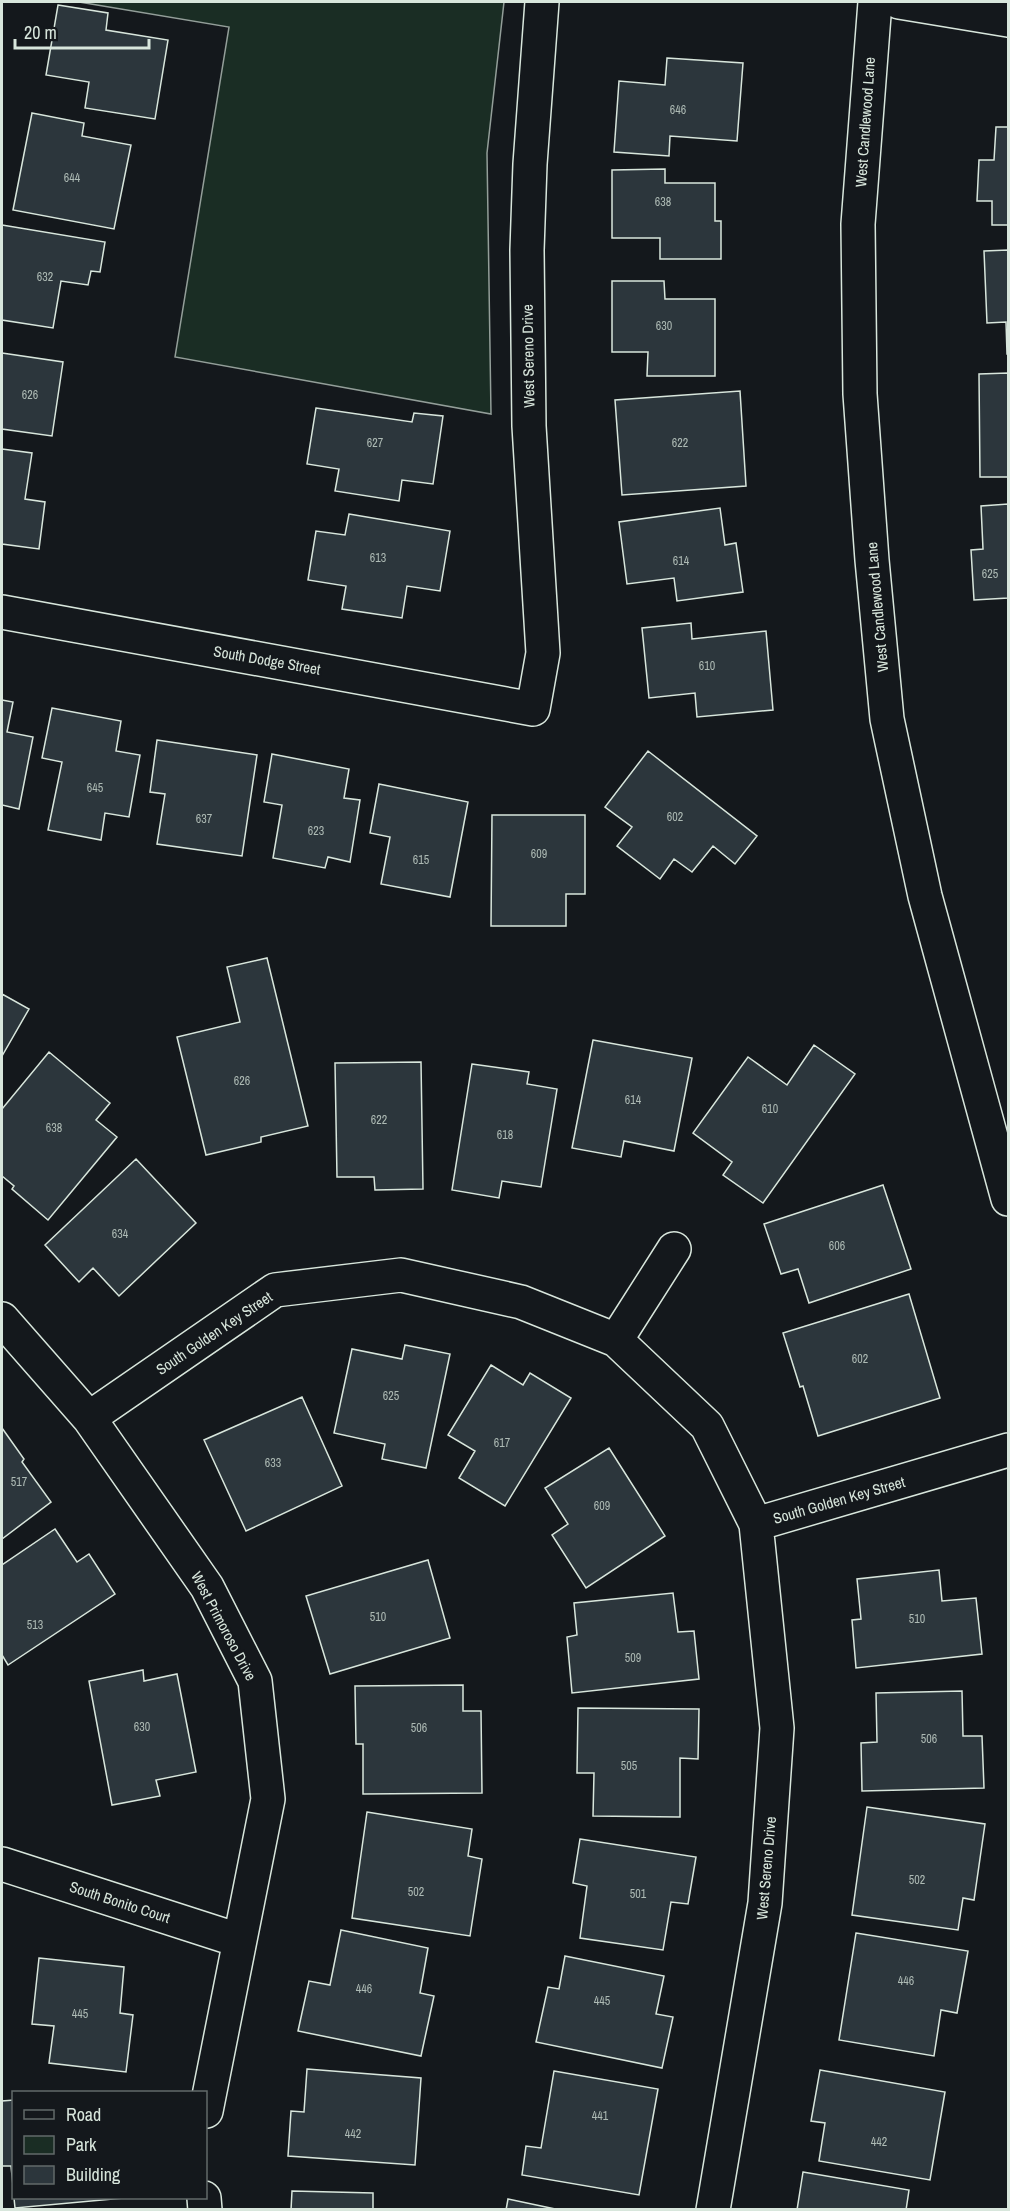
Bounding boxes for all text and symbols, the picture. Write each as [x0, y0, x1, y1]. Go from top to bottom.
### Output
scale bar [15, 12, 148, 50]
text: 20 m [24, 20, 57, 45]
street label: West Candlewood Lane [850, 56, 880, 188]
house number: 646 [670, 102, 686, 118]
house number: 644 [64, 170, 81, 186]
house number: 638 [655, 194, 671, 210]
house number: 632 [37, 269, 53, 285]
street label: West Sereno Drive [517, 304, 539, 408]
house number: 630 [656, 318, 672, 334]
house number: 626 [22, 387, 38, 403]
house number: 627 [367, 435, 384, 451]
house number: 622 [672, 435, 688, 451]
street label: West Candlewood Lane [861, 541, 893, 673]
house number: 613 [370, 550, 386, 566]
house number: 614 [673, 553, 690, 569]
house number: 625 [982, 566, 999, 582]
street label: South Dodge Street [212, 640, 323, 680]
house number: 610 [699, 658, 715, 674]
house number: 645 [87, 780, 104, 796]
house number: 602 [667, 809, 683, 825]
house number: 637 [196, 811, 213, 827]
house number: 623 [308, 823, 324, 839]
house number: 609 [531, 846, 547, 862]
house number: 615 [413, 852, 430, 868]
house number: 626 [234, 1073, 250, 1089]
house number: 614 [625, 1092, 642, 1108]
house number: 610 [762, 1101, 778, 1117]
house number: 622 [371, 1112, 387, 1128]
house number: 638 [46, 1120, 62, 1136]
house number: 618 [497, 1127, 513, 1143]
house number: 634 [112, 1226, 129, 1242]
house number: 606 [829, 1238, 845, 1254]
street label: South Golden Key Street [152, 1286, 277, 1380]
house number: 602 [852, 1351, 868, 1367]
house number: 625 [383, 1388, 400, 1404]
house number: 617 [494, 1435, 511, 1451]
house number: 633 [265, 1455, 281, 1471]
street label: South Golden Key Street [771, 1471, 908, 1529]
house number: 517 [11, 1474, 28, 1490]
house number: 609 [594, 1498, 610, 1514]
street label: West Primoroso Drive [186, 1568, 262, 1684]
house number: 510 [370, 1609, 386, 1625]
house number: 510 [909, 1611, 925, 1627]
house number: 513 [27, 1617, 43, 1633]
house number: 509 [625, 1650, 641, 1666]
house number: 630 [134, 1719, 150, 1735]
house number: 506 [411, 1720, 427, 1736]
house number: 506 [921, 1731, 937, 1747]
house number: 505 [621, 1758, 638, 1774]
street label: West Sereno Drive [751, 1815, 781, 1921]
house number: 502 [909, 1872, 925, 1888]
street label: South Bonito Court [67, 1876, 174, 1928]
house number: 502 [408, 1884, 424, 1900]
house number: 501 [630, 1886, 647, 1902]
house number: 446 [898, 1973, 914, 1989]
house number: 446 [356, 1981, 372, 1997]
house number: 445 [594, 1993, 611, 2009]
house number: 445 [72, 2006, 89, 2022]
legend [12, 2091, 207, 2199]
text: Road [66, 2102, 101, 2127]
house number: 441 [592, 2108, 609, 2124]
house number: 442 [345, 2126, 361, 2142]
text: Park [66, 2132, 97, 2157]
house number: 442 [871, 2134, 887, 2150]
text: Building [66, 2162, 121, 2187]

